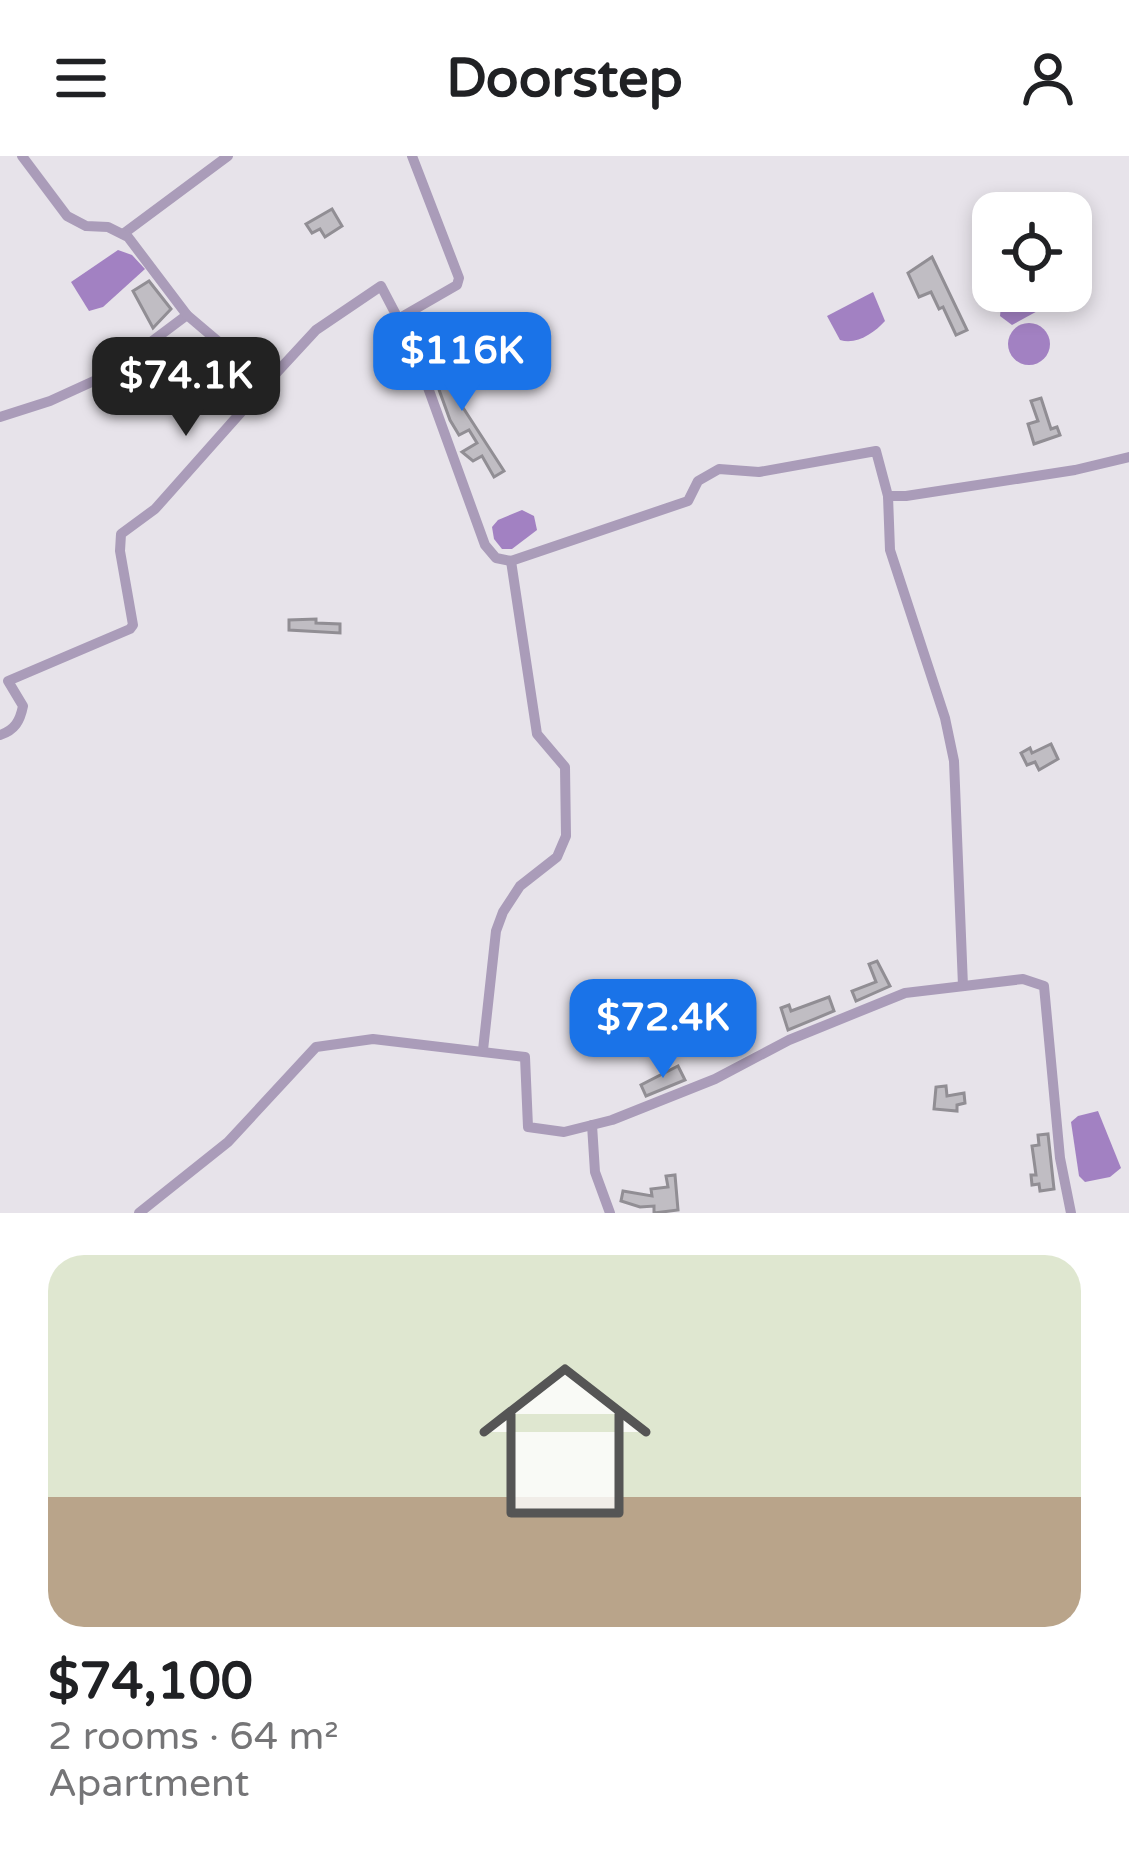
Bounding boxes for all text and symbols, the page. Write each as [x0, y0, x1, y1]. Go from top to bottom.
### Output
icon: menu [48, 45, 114, 111]
icon: person [1015, 45, 1081, 111]
text: Doorstep [446, 46, 683, 111]
map controls [972, 192, 1092, 312]
button: locate [972, 192, 1092, 312]
pin: $116K [378, 312, 546, 414]
text: $116K [400, 327, 524, 374]
pin: $74.1K [88, 337, 284, 439]
text: $74.1K [119, 352, 253, 399]
pin: $72.4K [565, 979, 761, 1081]
text: $72.4K [597, 994, 730, 1041]
icon: home [457, 1333, 673, 1549]
text: $74,100 [48, 1651, 253, 1713]
text: 2 rooms · 64 m² [48, 1713, 339, 1760]
text: Apartment [48, 1760, 249, 1807]

